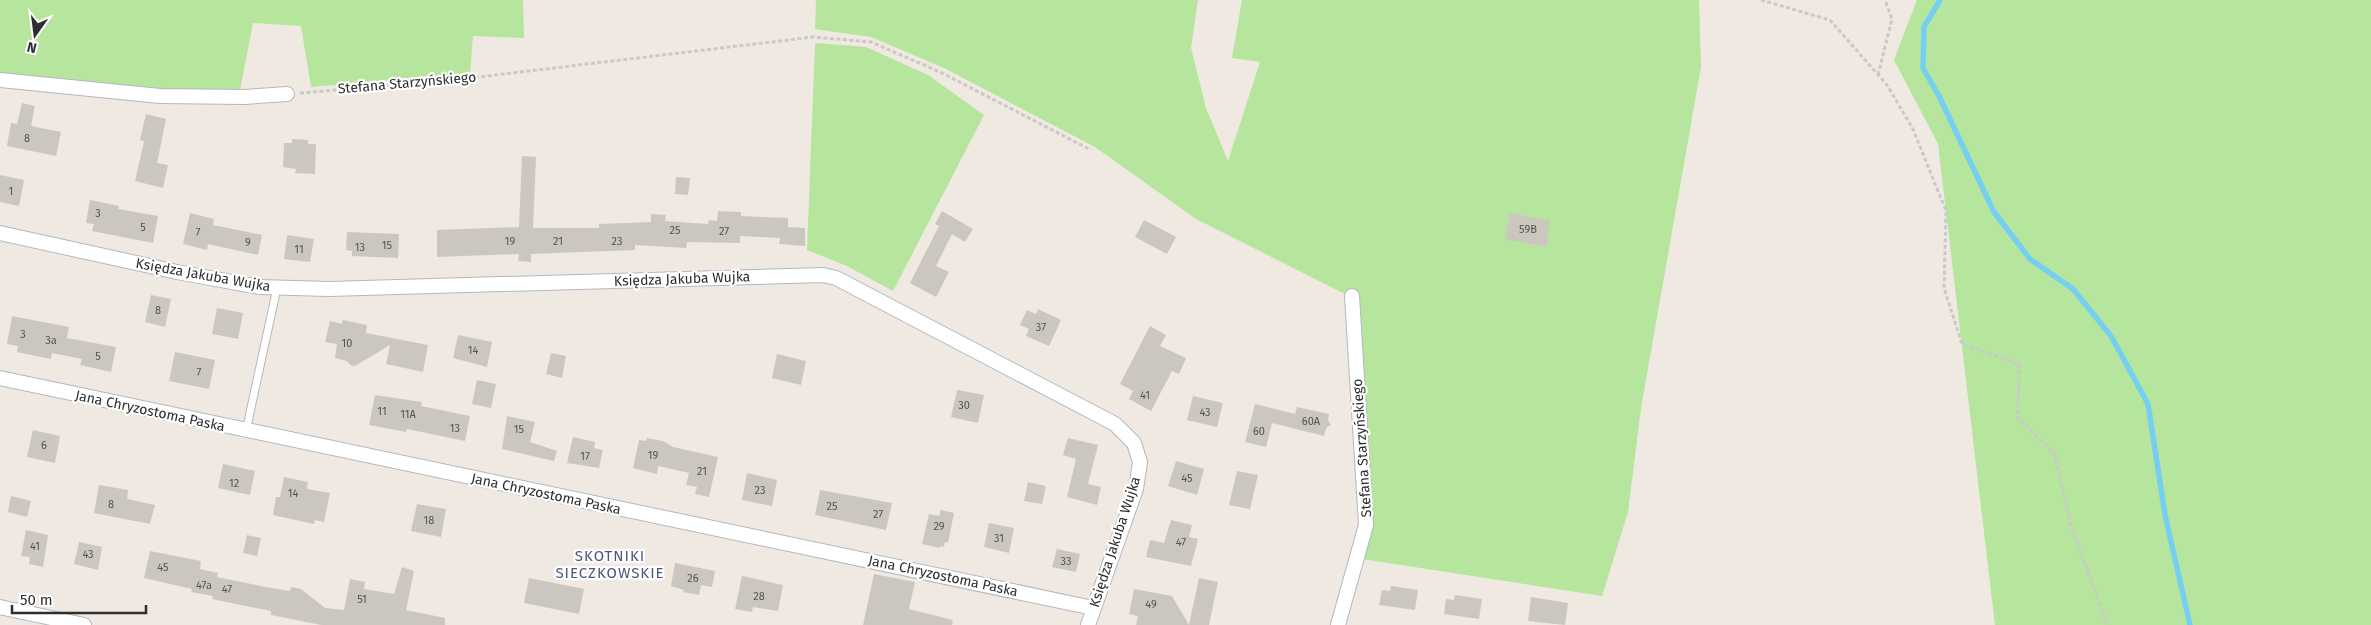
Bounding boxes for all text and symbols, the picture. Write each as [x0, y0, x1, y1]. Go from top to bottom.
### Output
north arrow [10, 10, 60, 60]
text: N [25, 38, 39, 57]
street label: Stefana Starzyńskiego [337, 68, 477, 98]
house number: 8 [24, 132, 30, 145]
house number: 1 [9, 185, 13, 198]
house number: 3 [95, 207, 101, 220]
house number: 5 [140, 221, 146, 234]
house number: 59B [1519, 223, 1537, 236]
house number: 25 [670, 224, 681, 237]
house number: 27 [719, 225, 729, 238]
house number: 7 [196, 226, 201, 239]
house number: 19 [505, 235, 515, 248]
house number: 21 [553, 235, 563, 248]
house number: 23 [612, 235, 622, 248]
house number: 9 [245, 236, 251, 249]
house number: 15 [382, 239, 393, 252]
house number: 13 [355, 241, 365, 254]
house number: 11 [294, 243, 304, 256]
street label: Księdza Jakuba Wujka [134, 255, 272, 295]
street label: Księdza Jakuba Wujka [613, 268, 751, 290]
house number: 8 [155, 304, 161, 317]
house number: 37 [1036, 321, 1046, 334]
house number: 3 [20, 328, 26, 341]
house number: 3a [45, 334, 57, 347]
house number: 10 [342, 337, 352, 350]
house number: 14 [468, 344, 478, 357]
house number: 5 [95, 350, 101, 363]
house number: 7 [197, 366, 202, 379]
street label: Stefana Starzyńskiego [1349, 378, 1375, 518]
street label: Jana Chryzostoma Paska [74, 387, 226, 435]
house number: 41 [1140, 389, 1150, 402]
house number: 30 [958, 399, 970, 412]
house number: 11 [377, 405, 387, 418]
house number: 43 [1199, 406, 1211, 419]
house number: 11A [400, 408, 417, 421]
house number: 60A [1302, 415, 1321, 428]
house number: 13 [450, 422, 460, 435]
house number: 15 [514, 423, 525, 436]
house number: 60 [1253, 425, 1265, 438]
house number: 6 [41, 439, 47, 452]
house number: 19 [648, 449, 658, 462]
house number: 17 [580, 450, 590, 463]
house number: 21 [697, 465, 707, 478]
street label: Jana Chryzostoma Paska [470, 470, 622, 518]
house number: 45 [1181, 472, 1193, 485]
street label: Księdza Jakuba Wujka [1086, 474, 1144, 610]
house number: 12 [229, 477, 239, 490]
house number: 23 [755, 484, 765, 497]
house number: 14 [288, 487, 298, 500]
house number: 8 [108, 498, 114, 511]
house number: 25 [827, 500, 838, 513]
house number: 27 [873, 508, 883, 521]
house number: 18 [424, 514, 434, 527]
house number: 29 [933, 520, 945, 533]
house number: 31 [994, 532, 1004, 545]
house number: 47 [1176, 536, 1186, 549]
house number: 41 [30, 540, 40, 553]
district label: SKOTNIKI SIECZKOWSKIE [555, 547, 665, 582]
house number: 43 [82, 548, 94, 561]
street label: Jana Chryzostoma Paska [867, 552, 1019, 600]
house number: 33 [1061, 555, 1071, 568]
house number: 45 [157, 561, 169, 574]
house number: 26 [687, 572, 699, 585]
house number: 47a [196, 579, 212, 592]
scale bar [12, 582, 146, 614]
house number: 47 [222, 583, 232, 596]
house number: 28 [753, 590, 765, 603]
text: 50 m [20, 591, 53, 609]
house number: 51 [357, 593, 367, 606]
house number: 49 [1145, 598, 1157, 611]

